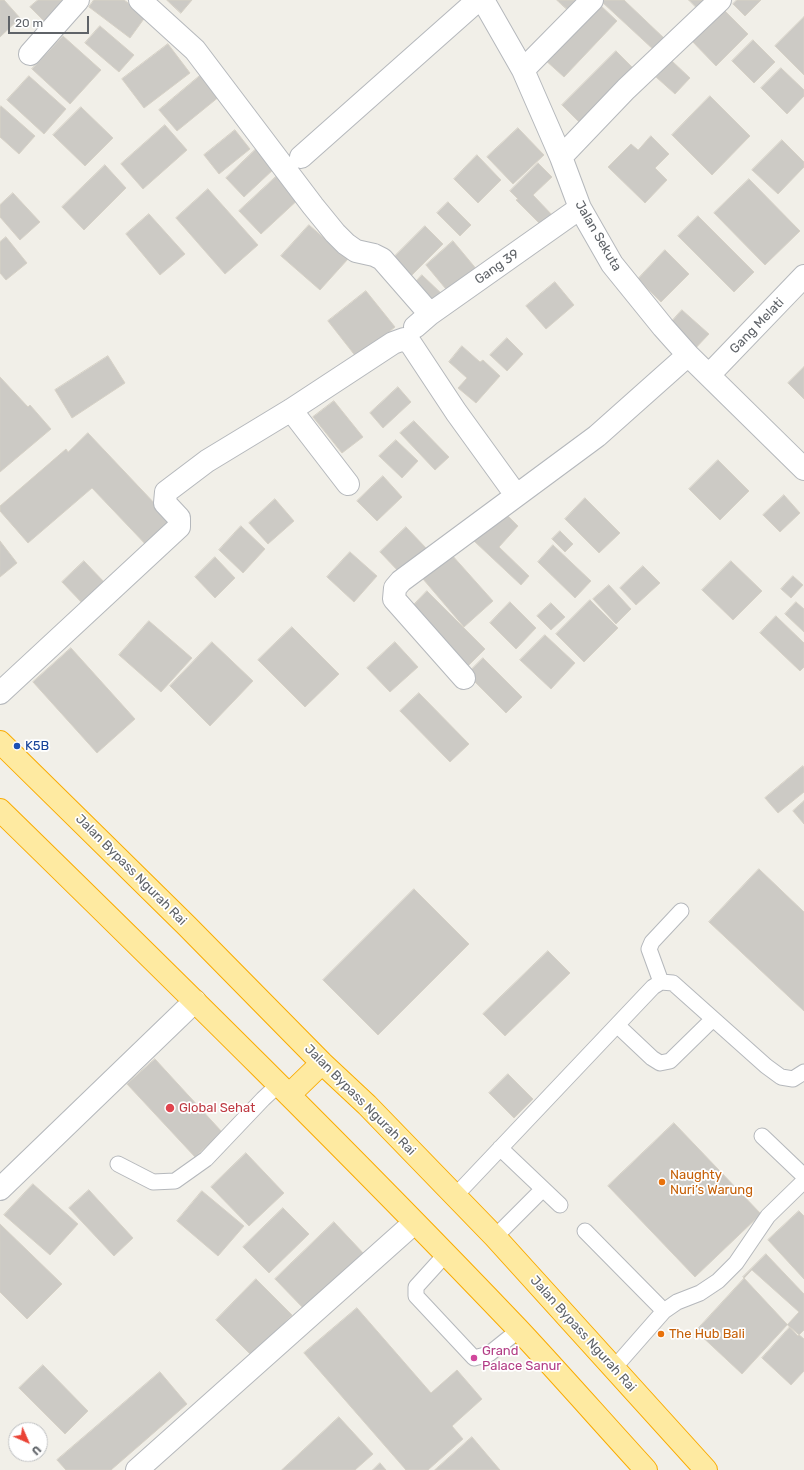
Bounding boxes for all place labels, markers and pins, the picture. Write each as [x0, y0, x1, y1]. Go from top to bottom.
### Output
place label: K5B [25, 738, 49, 754]
marker: K5B [12, 741, 22, 751]
place label: Global Sehat [179, 1100, 255, 1116]
marker: Global Sehat [164, 1102, 176, 1114]
place label: Naughty Nuri’s Warung [670, 1167, 753, 1198]
marker: Naughty Nuri’s Warung [657, 1177, 667, 1187]
place label: The Hub Bali [669, 1326, 745, 1342]
marker: The Hub Bali [656, 1329, 666, 1339]
place label: Grand Palace Sanur [482, 1343, 561, 1374]
marker: Grand Palace Sanur [469, 1353, 479, 1363]

